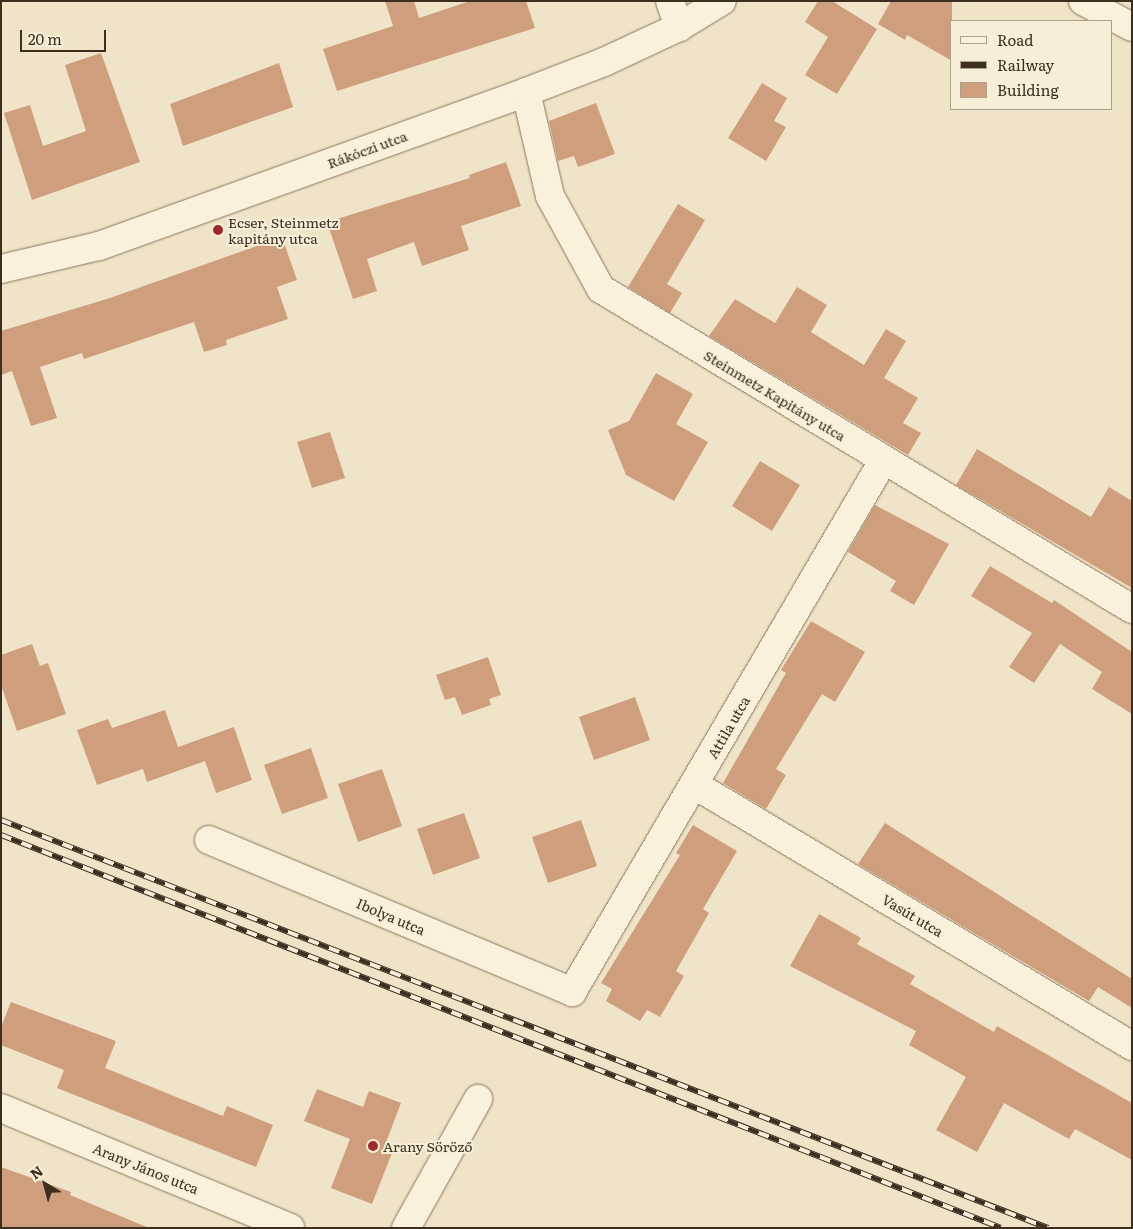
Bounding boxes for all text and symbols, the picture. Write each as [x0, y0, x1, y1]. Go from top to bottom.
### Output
scale bar [22, 20, 109, 52]
legend [950, 20, 1113, 110]
text: 20 m [28, 27, 62, 50]
text: Road [997, 28, 1033, 51]
text: Railway [997, 53, 1054, 76]
text: Building [997, 78, 1059, 101]
street label: Rákóczi utca [325, 127, 409, 171]
place label: Ecser, Steinmetz kapitány utca [228, 214, 339, 246]
marker: Ecser, Steinmetz kapitány utca [212, 224, 224, 236]
street label: Steinmetz Kapitány utca [701, 346, 849, 444]
street label: Attila utca [703, 693, 753, 761]
street label: Vasút utca [879, 890, 947, 940]
street label: Ibolya utca [354, 894, 428, 938]
place label: Arany Söröző [383, 1138, 472, 1154]
street label: Arany János utca [90, 1139, 202, 1197]
marker: Arany Söröző [367, 1140, 379, 1152]
north arrow [20, 1159, 70, 1209]
text: N [25, 1160, 47, 1184]

